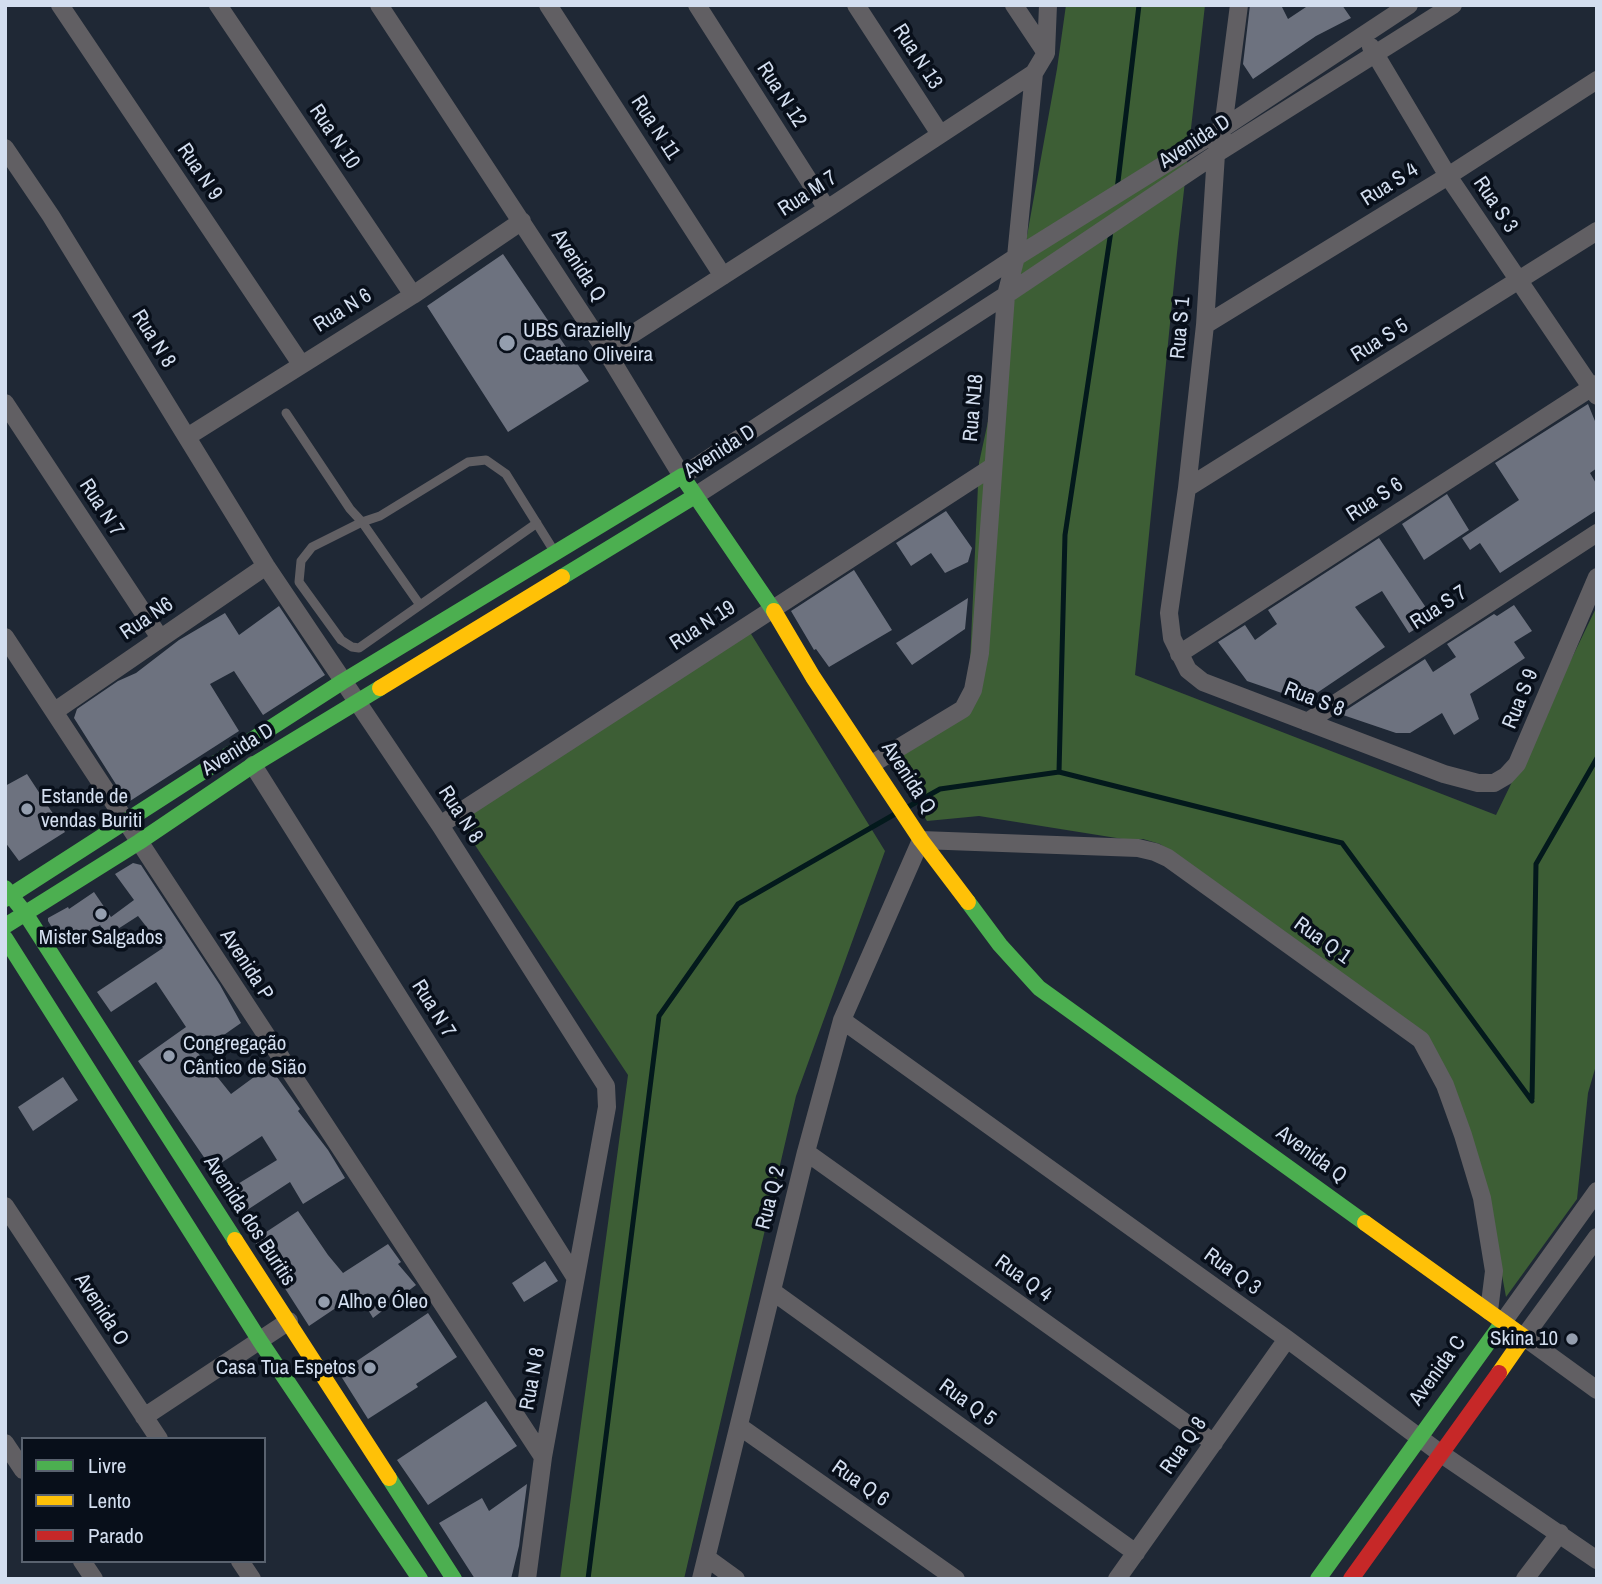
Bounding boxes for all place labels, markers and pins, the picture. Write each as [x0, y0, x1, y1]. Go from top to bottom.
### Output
place label: UBS Grazielly Caetano Oliveira [523, 318, 653, 368]
marker: UBS Grazielly Caetano Oliveira [497, 333, 517, 353]
place label: Estande de vendas Buriti [41, 784, 142, 834]
marker: Estande de vendas Buriti [19, 801, 35, 817]
marker: Mister Salgados [93, 906, 109, 922]
place label: Mister Salgados [39, 925, 163, 951]
place label: Congregação Cântico de Sião [183, 1031, 307, 1081]
marker: Congregação Cântico de Sião [161, 1048, 177, 1064]
place label: Alho e Óleo [338, 1289, 428, 1315]
marker: Alho e Óleo [316, 1294, 332, 1310]
place label: Skina 10 [1490, 1326, 1558, 1352]
marker: Skina 10 [1564, 1331, 1580, 1347]
place label: Casa Tua Espetos [216, 1355, 356, 1381]
marker: Casa Tua Espetos [362, 1360, 378, 1376]

